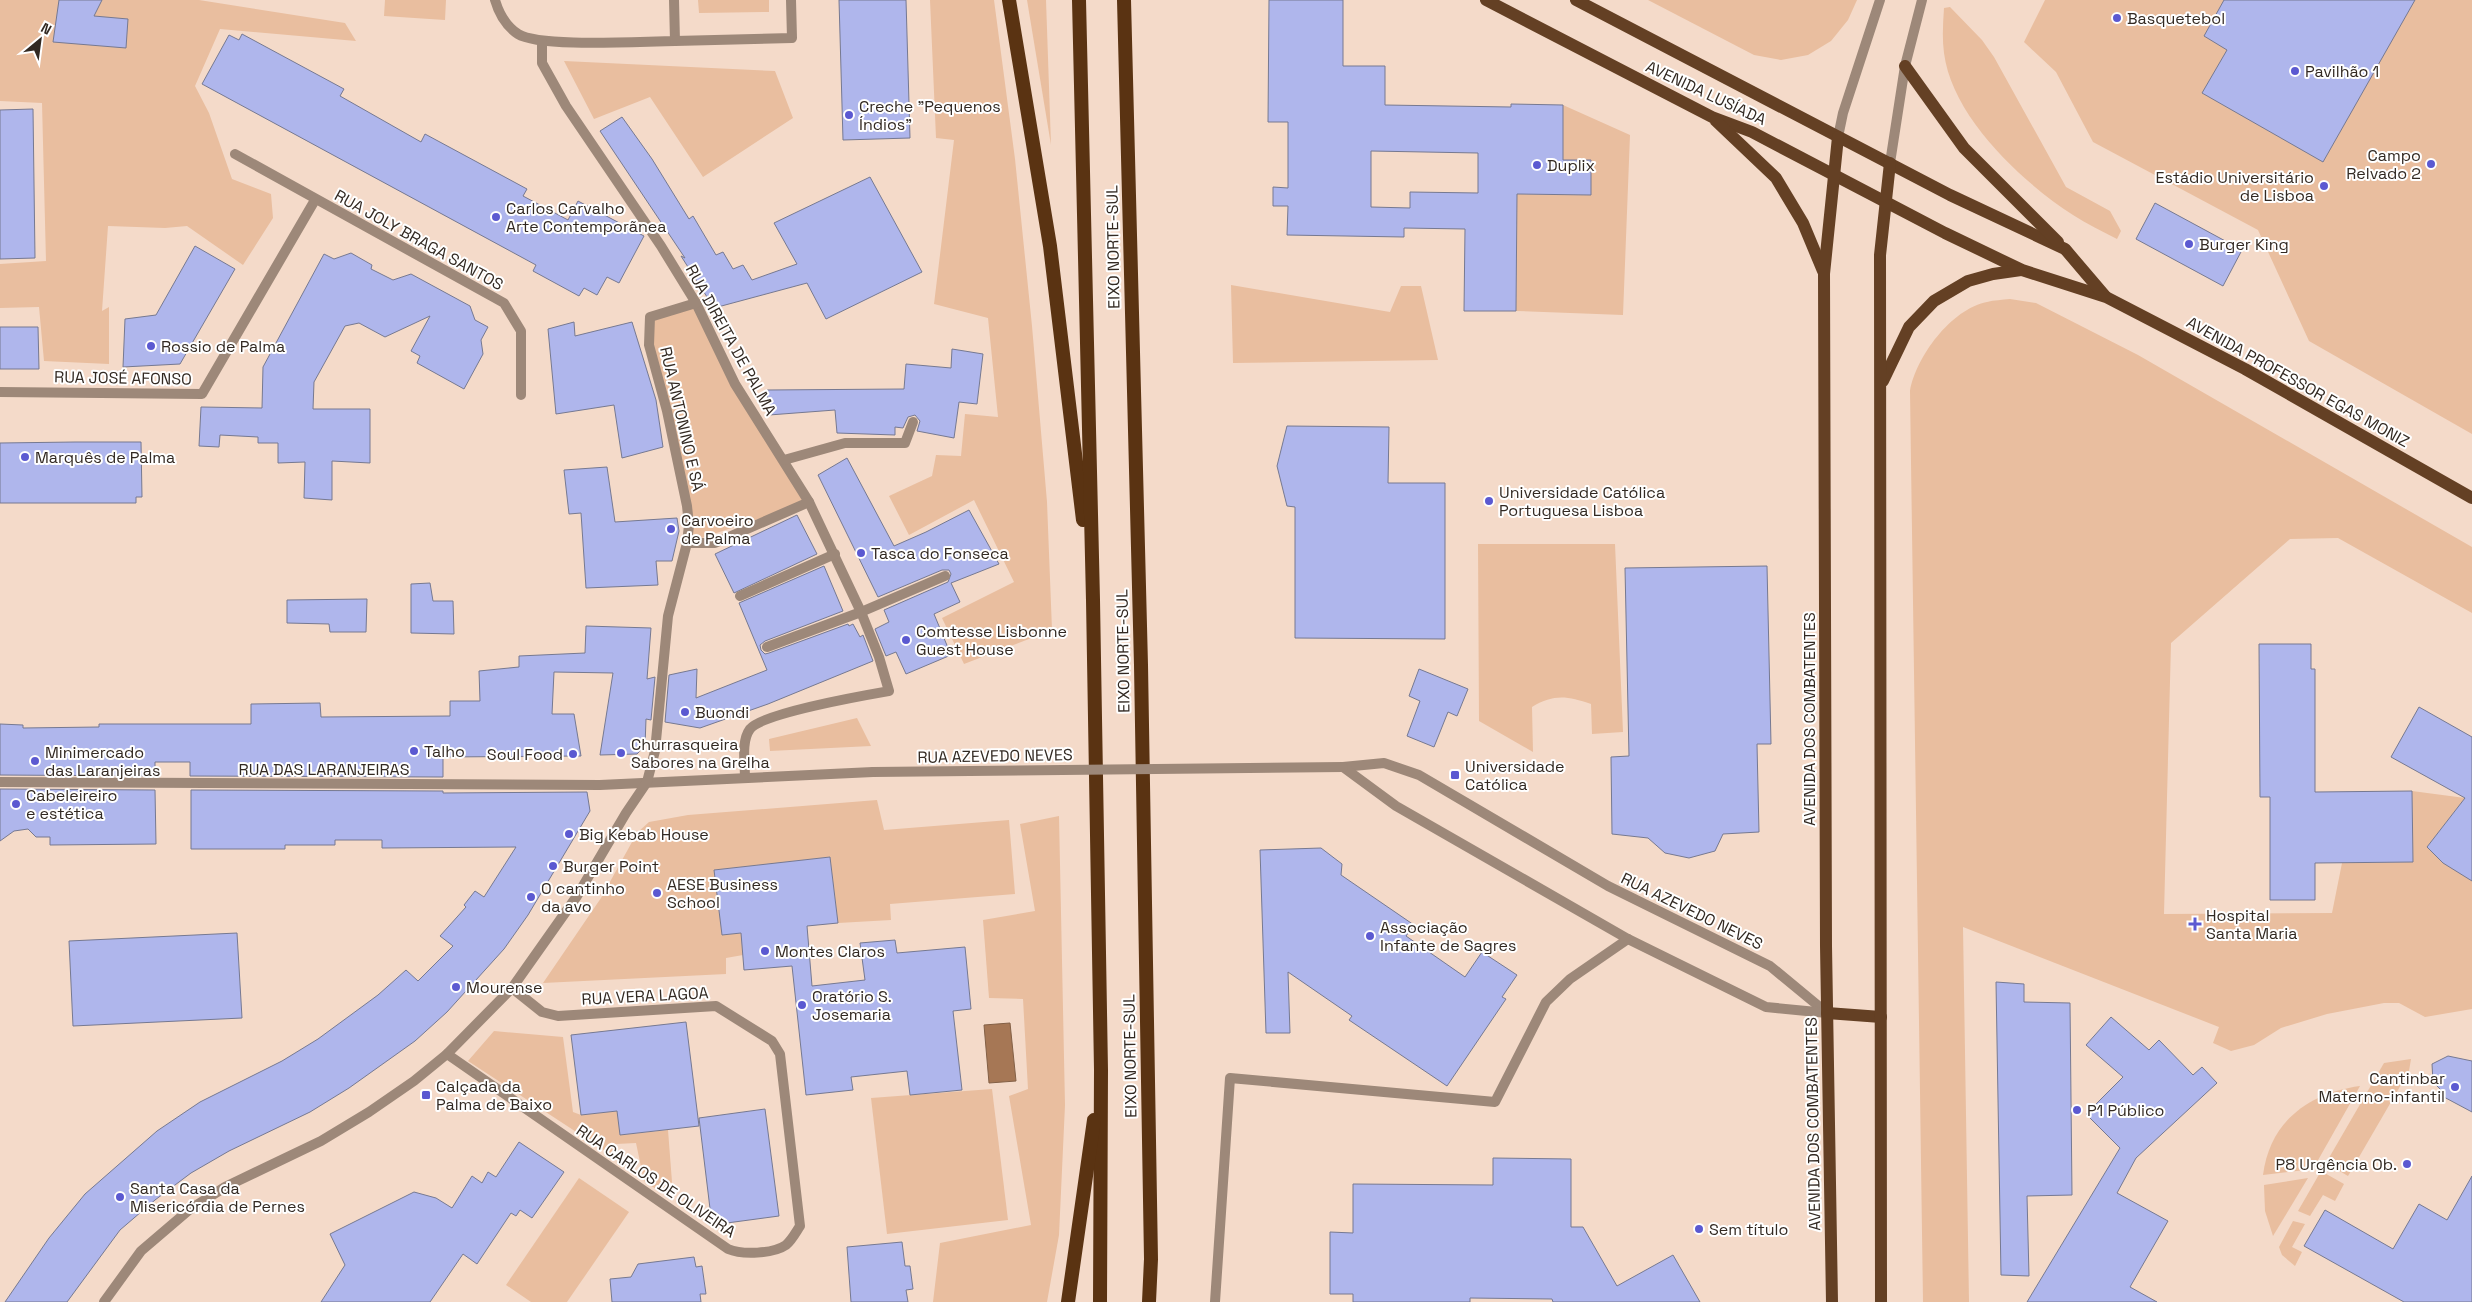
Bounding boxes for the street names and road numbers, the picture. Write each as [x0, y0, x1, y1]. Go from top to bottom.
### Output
street label: AVENIDA LUSÍADA [1642, 56, 1770, 130]
street label: RUA JOLY BRAGA SANTOS [331, 185, 507, 295]
street label: EIXO NORTE-SUL [1101, 185, 1125, 309]
street label: RUA DIREITA DE PALMA [681, 261, 781, 419]
street label: AVENIDA PROFESSOR EGAS MONIZ [2183, 312, 2413, 452]
street label: RUA ANTONINO E SÁ [655, 345, 709, 493]
street label: RUA JOSÉ AFONSO [54, 366, 192, 390]
street label: EIXO NORTE-SUL [1111, 589, 1135, 713]
street label: AVENIDA DOS COMBATENTES [1799, 612, 1820, 826]
street label: RUA AZEVEDO NEVES [917, 744, 1073, 768]
street label: RUA DAS LARANJEIRAS [239, 759, 410, 780]
street label: RUA AZEVEDO NEVES [1618, 868, 1767, 955]
street label: RUA VERA LAGOA [581, 982, 709, 1010]
street label: EIXO NORTE-SUL [1118, 994, 1142, 1118]
street label: AVENIDA DOS COMBATENTES [1801, 1017, 1825, 1231]
street label: RUA CARLOS DE OLIVEIRA [572, 1120, 740, 1242]

